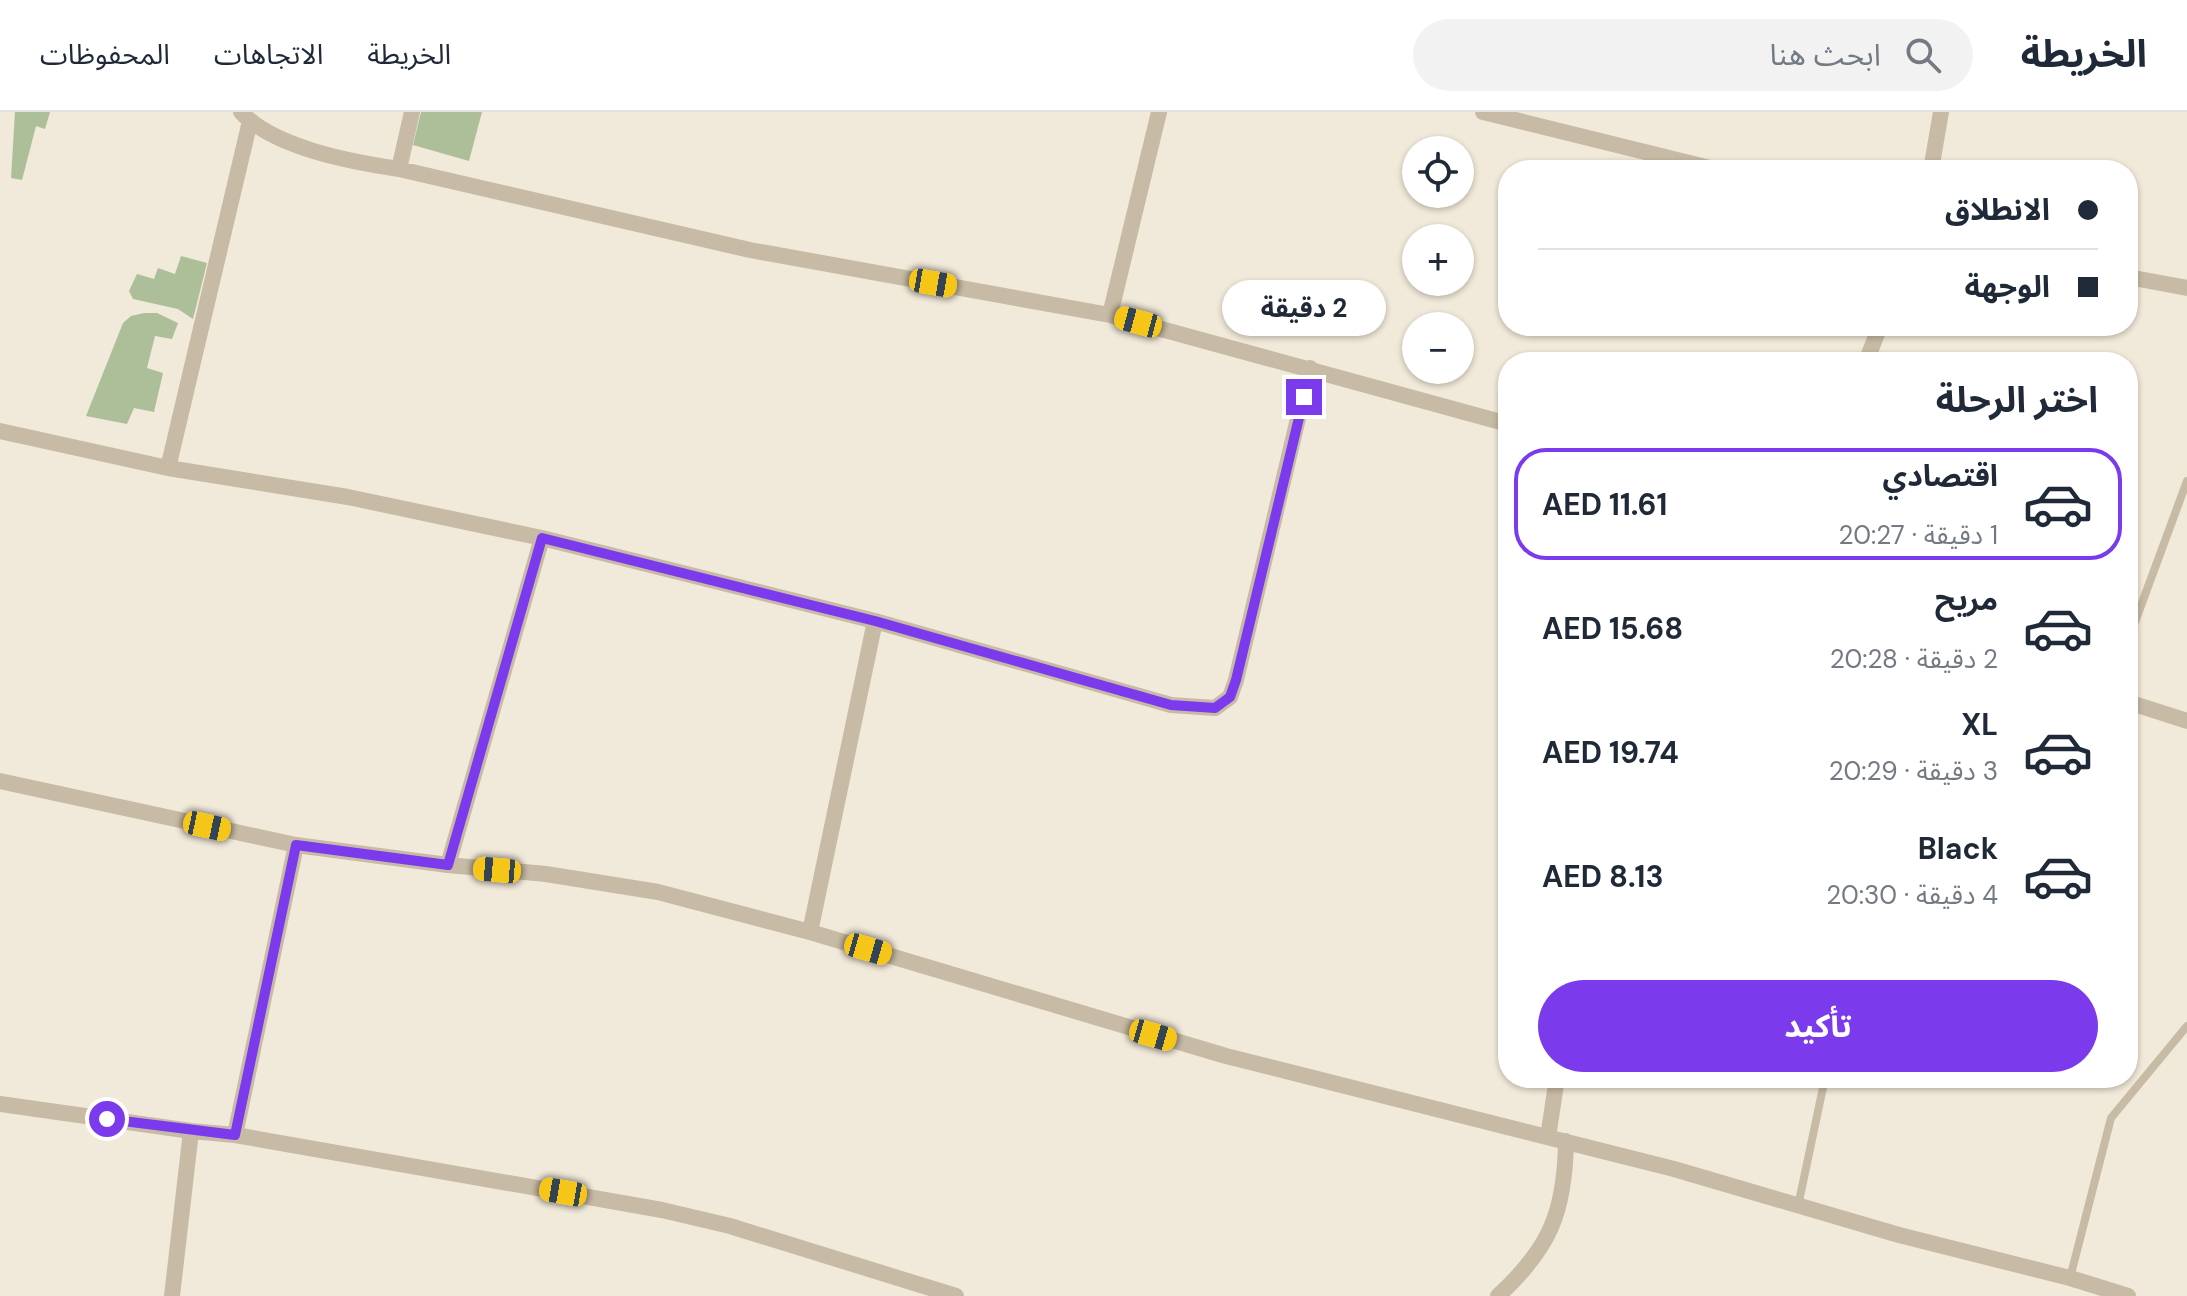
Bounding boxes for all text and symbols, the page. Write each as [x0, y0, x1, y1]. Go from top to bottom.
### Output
search box [1413, 19, 1973, 91]
text: الخريطة [2021, 29, 2147, 79]
icon: search [1901, 33, 1945, 77]
text: ابحث هنا [1769, 35, 1881, 74]
text: المحفوظات [40, 36, 170, 73]
text: الاتجاهات [214, 36, 323, 73]
text: الخريطة [367, 36, 451, 73]
map controls [1402, 136, 1474, 384]
button: locate [1402, 136, 1474, 208]
text: الانطلاق [1945, 190, 2050, 229]
button: + [1402, 224, 1474, 296]
car [907, 267, 959, 299]
text: الوجهة [1965, 267, 2050, 306]
callout: 2 دقيقة [1222, 281, 1386, 337]
text: 2 دقيقة [1261, 291, 1347, 325]
car [1112, 304, 1164, 340]
button: − [1402, 312, 1474, 384]
text: اختر الرحلة [1936, 376, 2098, 423]
route end [1286, 379, 1322, 415]
text: اقتصادي [1883, 456, 1998, 495]
icon: car [2022, 468, 2094, 540]
text: AED 11.61 [1542, 485, 1667, 524]
text: 1 دقيقة · 20:27 [1839, 518, 1998, 552]
text: مريح [1935, 580, 1998, 619]
icon: car [2022, 592, 2094, 664]
text: AED 15.68 [1542, 609, 1683, 648]
text: 2 دقيقة · 20:28 [1830, 642, 1998, 676]
text: XL [1961, 705, 1998, 744]
icon: car [2022, 716, 2094, 788]
text: AED 19.74 [1542, 733, 1679, 772]
text: 3 دقيقة · 20:29 [1829, 754, 1998, 788]
car [181, 809, 233, 843]
text: Black [1918, 829, 1998, 868]
icon: car [2022, 840, 2094, 912]
car [472, 856, 522, 884]
text: AED 8.13 [1542, 857, 1664, 896]
text: 4 دقيقة · 20:30 [1826, 878, 1998, 912]
car [842, 931, 894, 967]
button: تأكيد [1538, 980, 2098, 1072]
car [1127, 1017, 1179, 1053]
route start [89, 1101, 125, 1137]
car [537, 1176, 589, 1208]

